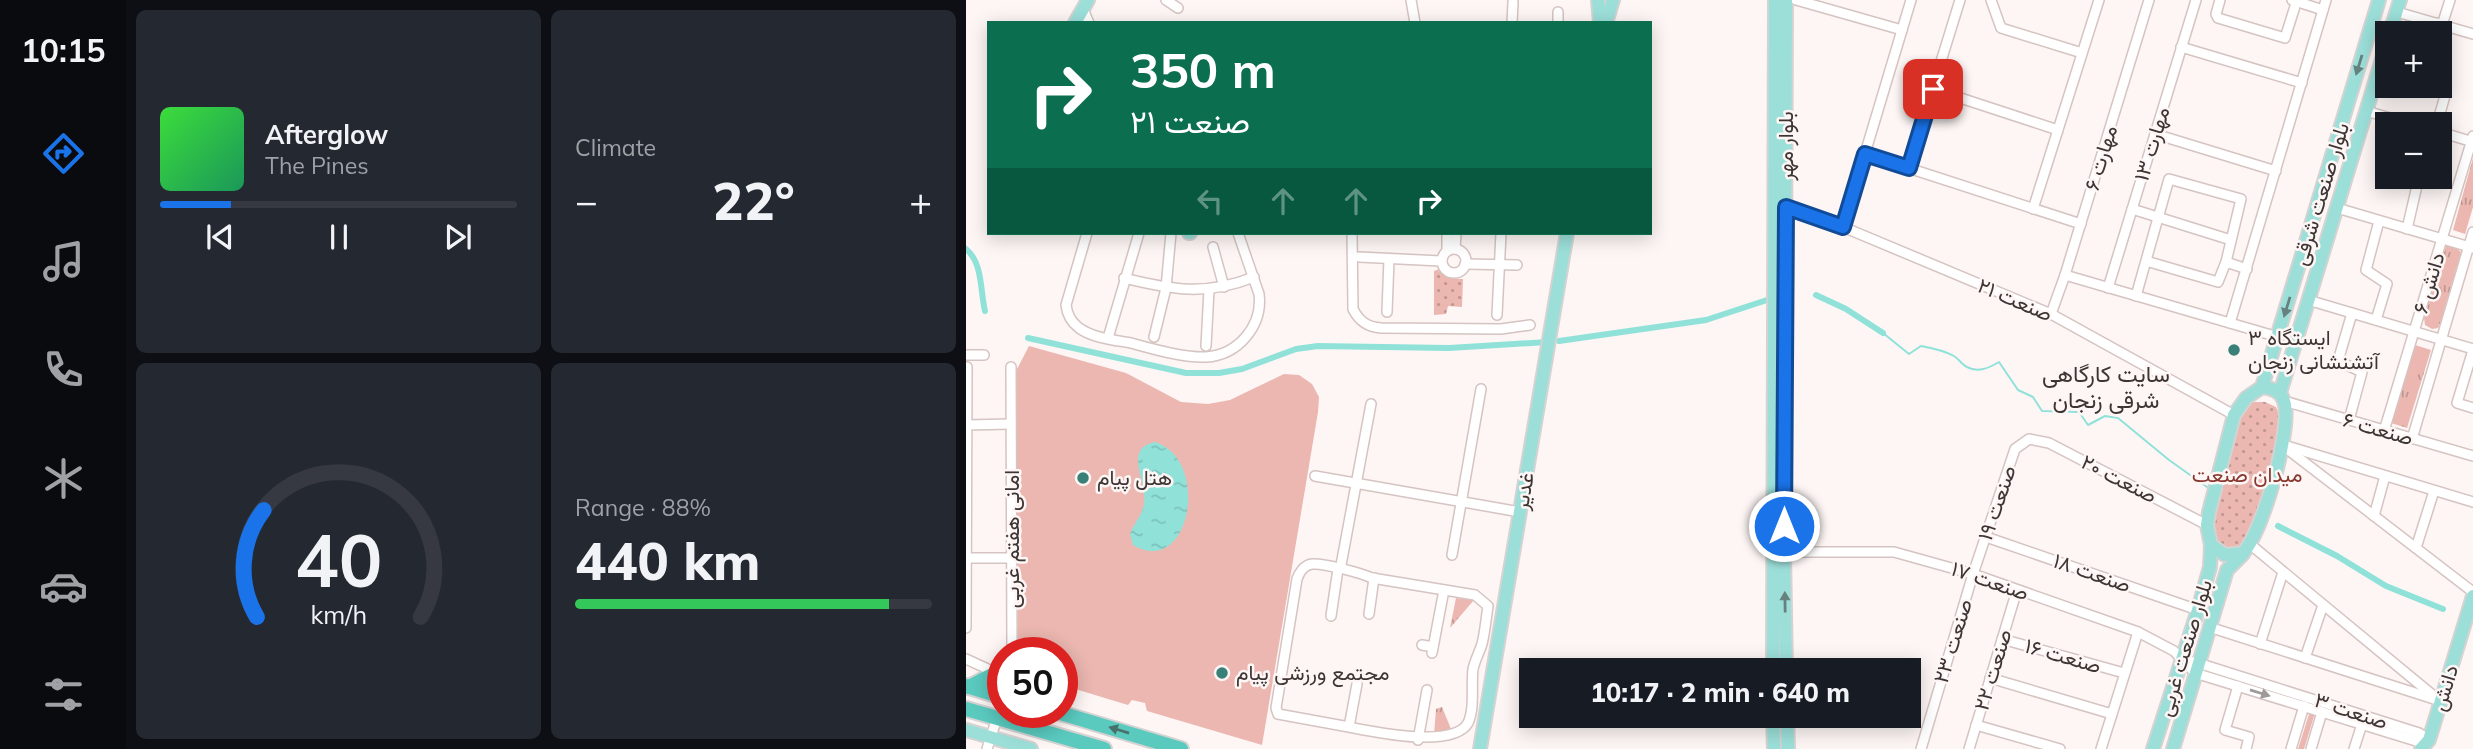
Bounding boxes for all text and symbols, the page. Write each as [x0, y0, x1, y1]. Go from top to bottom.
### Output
map controls [2375, 21, 2452, 189]
button: + [2375, 21, 2452, 98]
text: 10:15 [21, 30, 105, 70]
text: 350 m [1130, 39, 1276, 100]
icon: right [1015, 49, 1106, 140]
one-way arrow [2354, 55, 2364, 76]
pin [1903, 59, 1963, 119]
icon: arrive [1914, 70, 1952, 108]
text: صنعت ۲۱ [1130, 101, 1250, 141]
street label: مهارت ۱۳ [2127, 103, 2176, 184]
street label: بلوار مهر [1772, 111, 1799, 182]
button: − [2375, 112, 2452, 189]
text: Afterglow [265, 118, 388, 151]
street label: بلوار صنعت شرقی [2286, 119, 2355, 269]
street label: مهارت ۶ [2078, 122, 2123, 194]
icon: directions [39, 129, 88, 178]
text: Climate [575, 133, 656, 162]
text: The Pines [265, 151, 369, 180]
text: 22° [712, 168, 795, 233]
text: − [575, 177, 598, 225]
text: + [909, 177, 932, 225]
icon: left [1191, 182, 1229, 220]
icon: ahead [1264, 182, 1302, 220]
icon: ahead [1337, 182, 1375, 220]
icon: right [1410, 182, 1448, 220]
icon: previous [201, 218, 239, 256]
icon: pause [320, 218, 358, 256]
icon: next [439, 218, 477, 256]
icon: music [39, 237, 88, 286]
street label: دانش ۶ [2406, 249, 2450, 316]
street label: صنعت ۲۱ [1974, 272, 2057, 326]
one-way arrow [2282, 297, 2292, 318]
place label: ایستگاه ۳ آتشنشانی زنجان [2248, 324, 2381, 375]
marker: ایستگاه ۳ آتشنشانی زنجان [2226, 342, 2242, 358]
icon: phone [39, 345, 88, 394]
district label: سایت کارگاهی شرقی زنجان [2042, 359, 2170, 415]
street label: صنعت ۶ [2340, 406, 2416, 450]
street label: صنعت ۲۰ [2077, 448, 2162, 508]
icon: climate [39, 454, 88, 503]
park label: میدان صنعت [2192, 461, 2302, 487]
street label: صنعت ۱۹ [1971, 462, 2021, 544]
place label: هتل پیام [1097, 464, 1172, 492]
street label: امانی هفتم غربی [998, 470, 1026, 608]
marker: هتل پیام [1075, 470, 1091, 486]
street label: غدیر [1507, 470, 1540, 513]
position arrow [1747, 489, 1821, 563]
text: Range · 88% [575, 493, 711, 522]
text: 40 [295, 514, 382, 605]
text: 440 km [575, 528, 760, 593]
street label: صنعت ۱۸ [2050, 547, 2134, 597]
street label: صنعت ۱۷ [1948, 555, 2032, 605]
icon: car [39, 562, 88, 611]
street label: بلوار صنعت غربی [2151, 576, 2218, 720]
one-way arrow [1779, 591, 1791, 613]
street label: صنعت ۲۳ [1927, 596, 1977, 686]
text: km/h [310, 599, 367, 630]
street label: صنعت ۲۲ [1967, 626, 2017, 714]
street label: صنعت ۱۶ [2022, 632, 2104, 678]
speed limit sign: 50 [987, 637, 1078, 728]
place label: مجتمع ورزشی پیام [1236, 659, 1389, 687]
street label: دانش [2425, 661, 2463, 714]
marker: مجتمع ورزشی پیام [1214, 665, 1230, 681]
icon: filters [39, 670, 88, 719]
text: 10:17 · 2 min · 640 m [1590, 676, 1850, 709]
street label: صنعت ۳ [2311, 686, 2391, 734]
one-way arrow [2250, 688, 2271, 699]
one-way arrow [1108, 725, 1129, 735]

